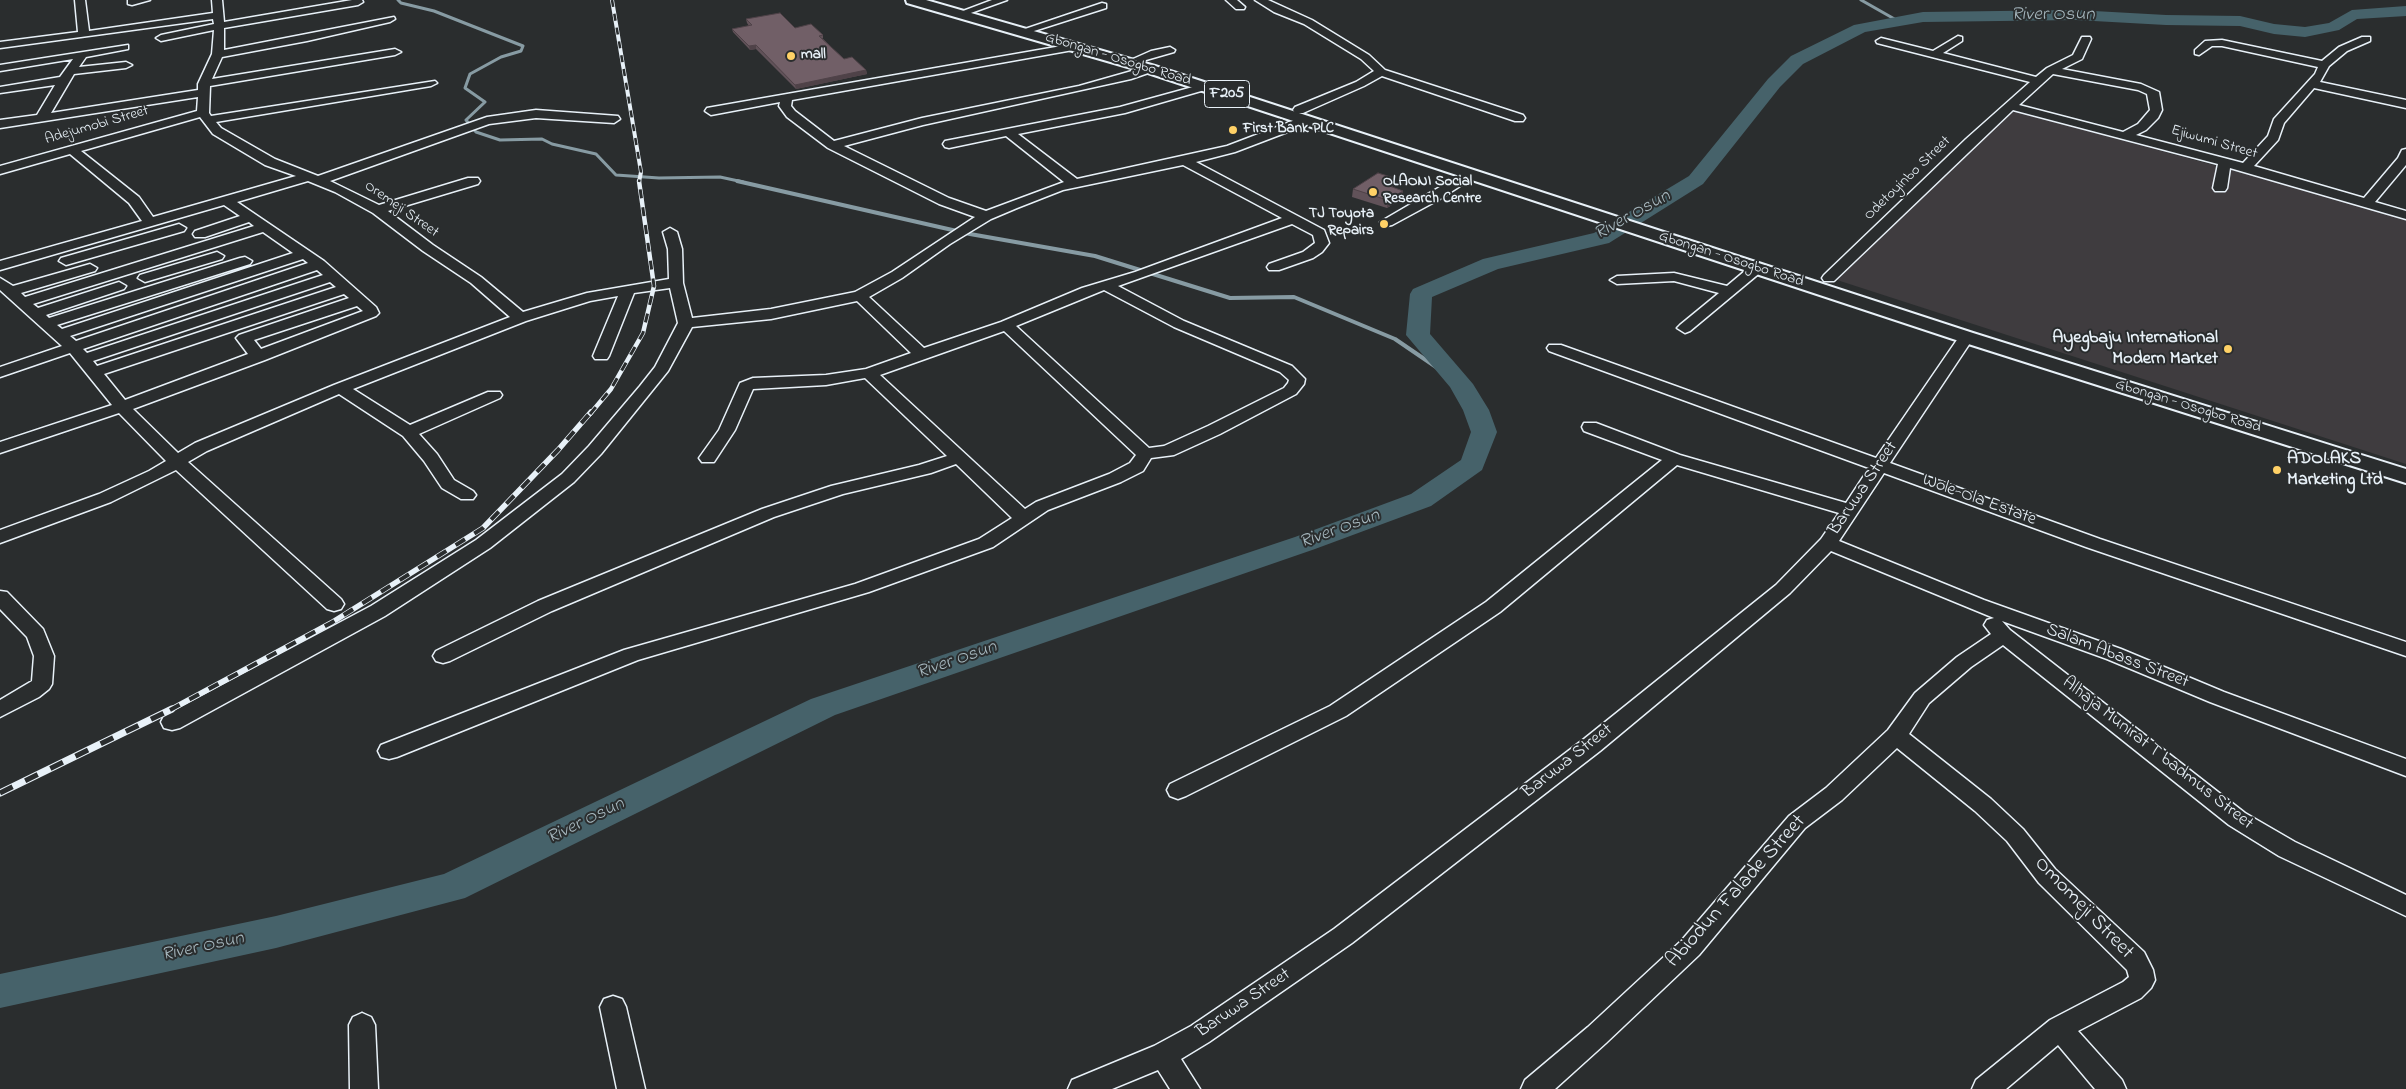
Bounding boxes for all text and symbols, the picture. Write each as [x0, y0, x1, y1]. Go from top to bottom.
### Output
water label: River Osun [2011, 5, 2095, 27]
street label: Gbongan - Osogbo Road [1043, 29, 1193, 91]
place label: mall [801, 47, 826, 65]
marker: mall [785, 50, 797, 62]
road number: F205 [1204, 80, 1250, 108]
street label: Adejumobi Street [43, 103, 151, 149]
place label: First Bank PLC [1243, 121, 1334, 139]
street label: Ejiwumi Street [2169, 122, 2259, 164]
marker: First Bank PLC [1227, 124, 1239, 136]
street label: Odetoyinbo Street [1861, 133, 1955, 225]
place label: OLAONI Social Research Centre [1383, 174, 1481, 209]
street label: Oremeji Street [360, 178, 442, 242]
marker: OLAONI Social Research Centre [1367, 186, 1379, 198]
water label: River Osun [1591, 186, 1675, 246]
place label: TJ Toyota Repairs [1309, 206, 1374, 241]
marker: TJ Toyota Repairs [1378, 218, 1390, 230]
street label: Gbongan - Osogbo Road [1656, 228, 1806, 292]
place label: Ayegbaju International Modern Market [2052, 328, 2218, 370]
marker: Ayegbaju International Modern Market [2222, 343, 2234, 355]
street label: Gbongan - Osogbo Road [2113, 376, 2263, 438]
street label: Baruwa Street [1825, 438, 1903, 540]
place label: ADOLAKS Marketing Ltd [2287, 449, 2383, 492]
marker: ADOLAKS Marketing Ltd [2271, 464, 2283, 476]
street label: Wole-Ola Estate [1919, 470, 2039, 532]
water label: River Osun [1297, 505, 1383, 555]
street label: Salam Abass Street [2043, 620, 2191, 694]
water label: River Osun [914, 637, 1000, 685]
street label: Alhaja Munirat T badmus Street [2057, 673, 2257, 835]
street label: Baruwa Street [1518, 720, 1618, 804]
water label: River Osun [544, 793, 628, 851]
street label: Abiodun Falade Street [1662, 810, 1812, 974]
street label: Omomeji Street [2028, 852, 2138, 966]
water label: River Osun [160, 928, 246, 968]
street label: Baruwa Street [1193, 965, 1295, 1043]

